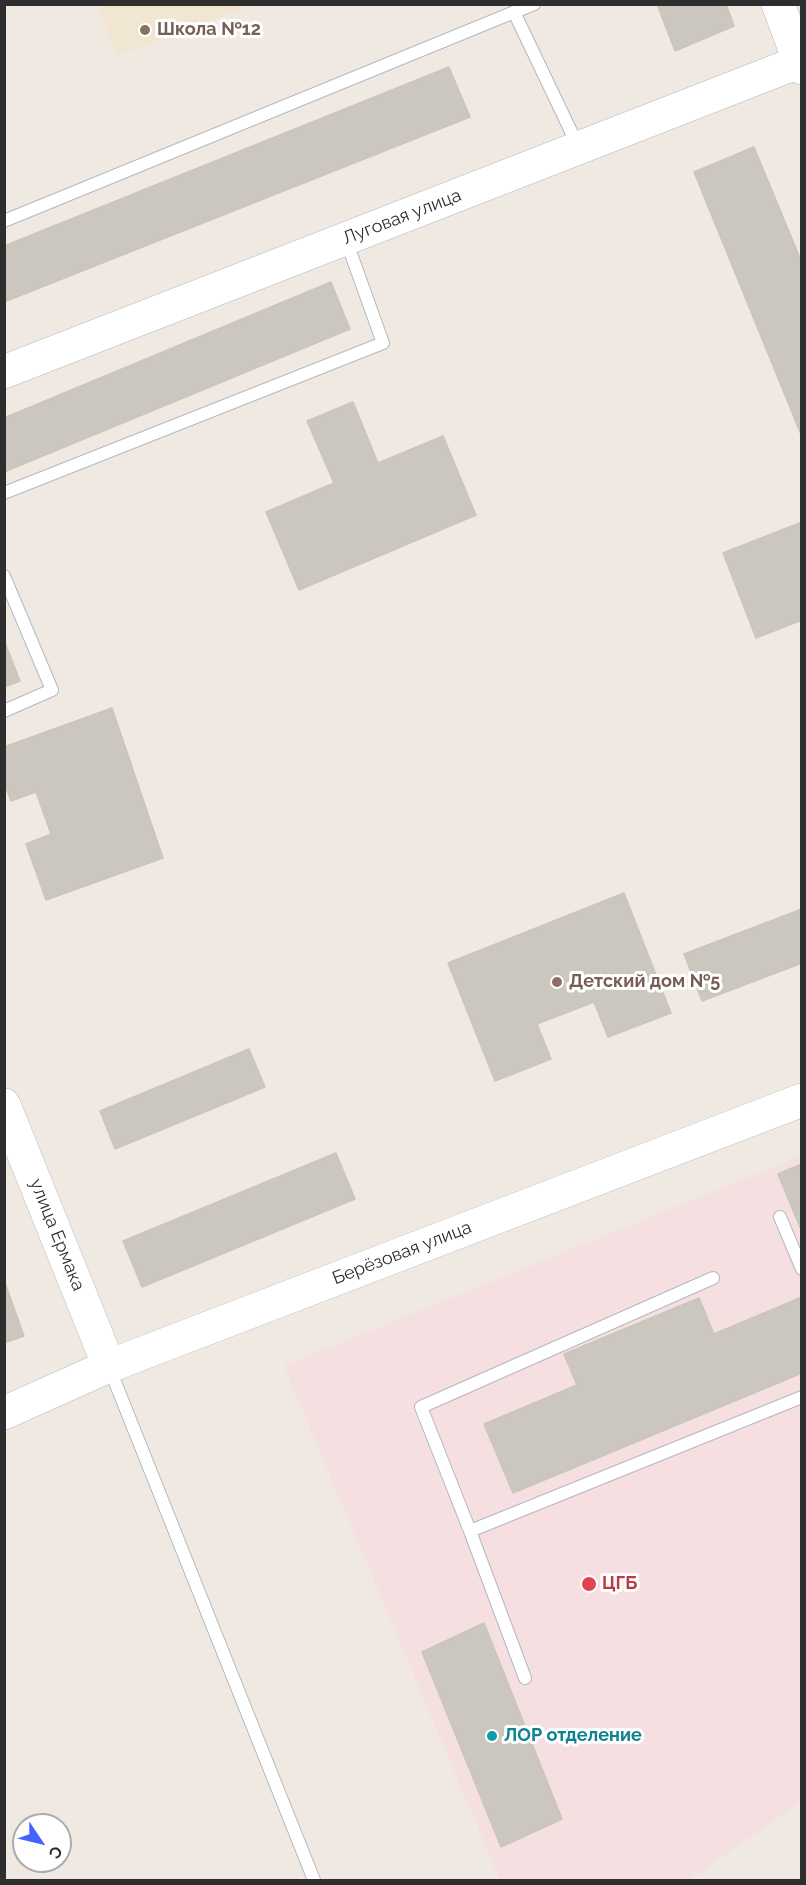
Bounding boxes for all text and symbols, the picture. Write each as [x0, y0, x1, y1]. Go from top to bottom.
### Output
place label: Школа №12 [157, 19, 261, 41]
marker: Школа №12 [138, 23, 152, 37]
street label: Луговая улица [340, 184, 464, 250]
place label: Детский дом №5 [569, 971, 720, 993]
marker: Детский дом №5 [550, 975, 564, 989]
street label: улица Ермака [25, 1176, 89, 1294]
street label: Берёзовая улица [329, 1217, 475, 1289]
place label: ЦГБ [602, 1573, 637, 1595]
marker: ЦГБ [580, 1575, 598, 1593]
place label: ЛОР отделение [504, 1725, 642, 1747]
marker: ЛОР отделение [485, 1729, 499, 1743]
north arrow [12, 1813, 72, 1873]
text: С [45, 1843, 66, 1862]

